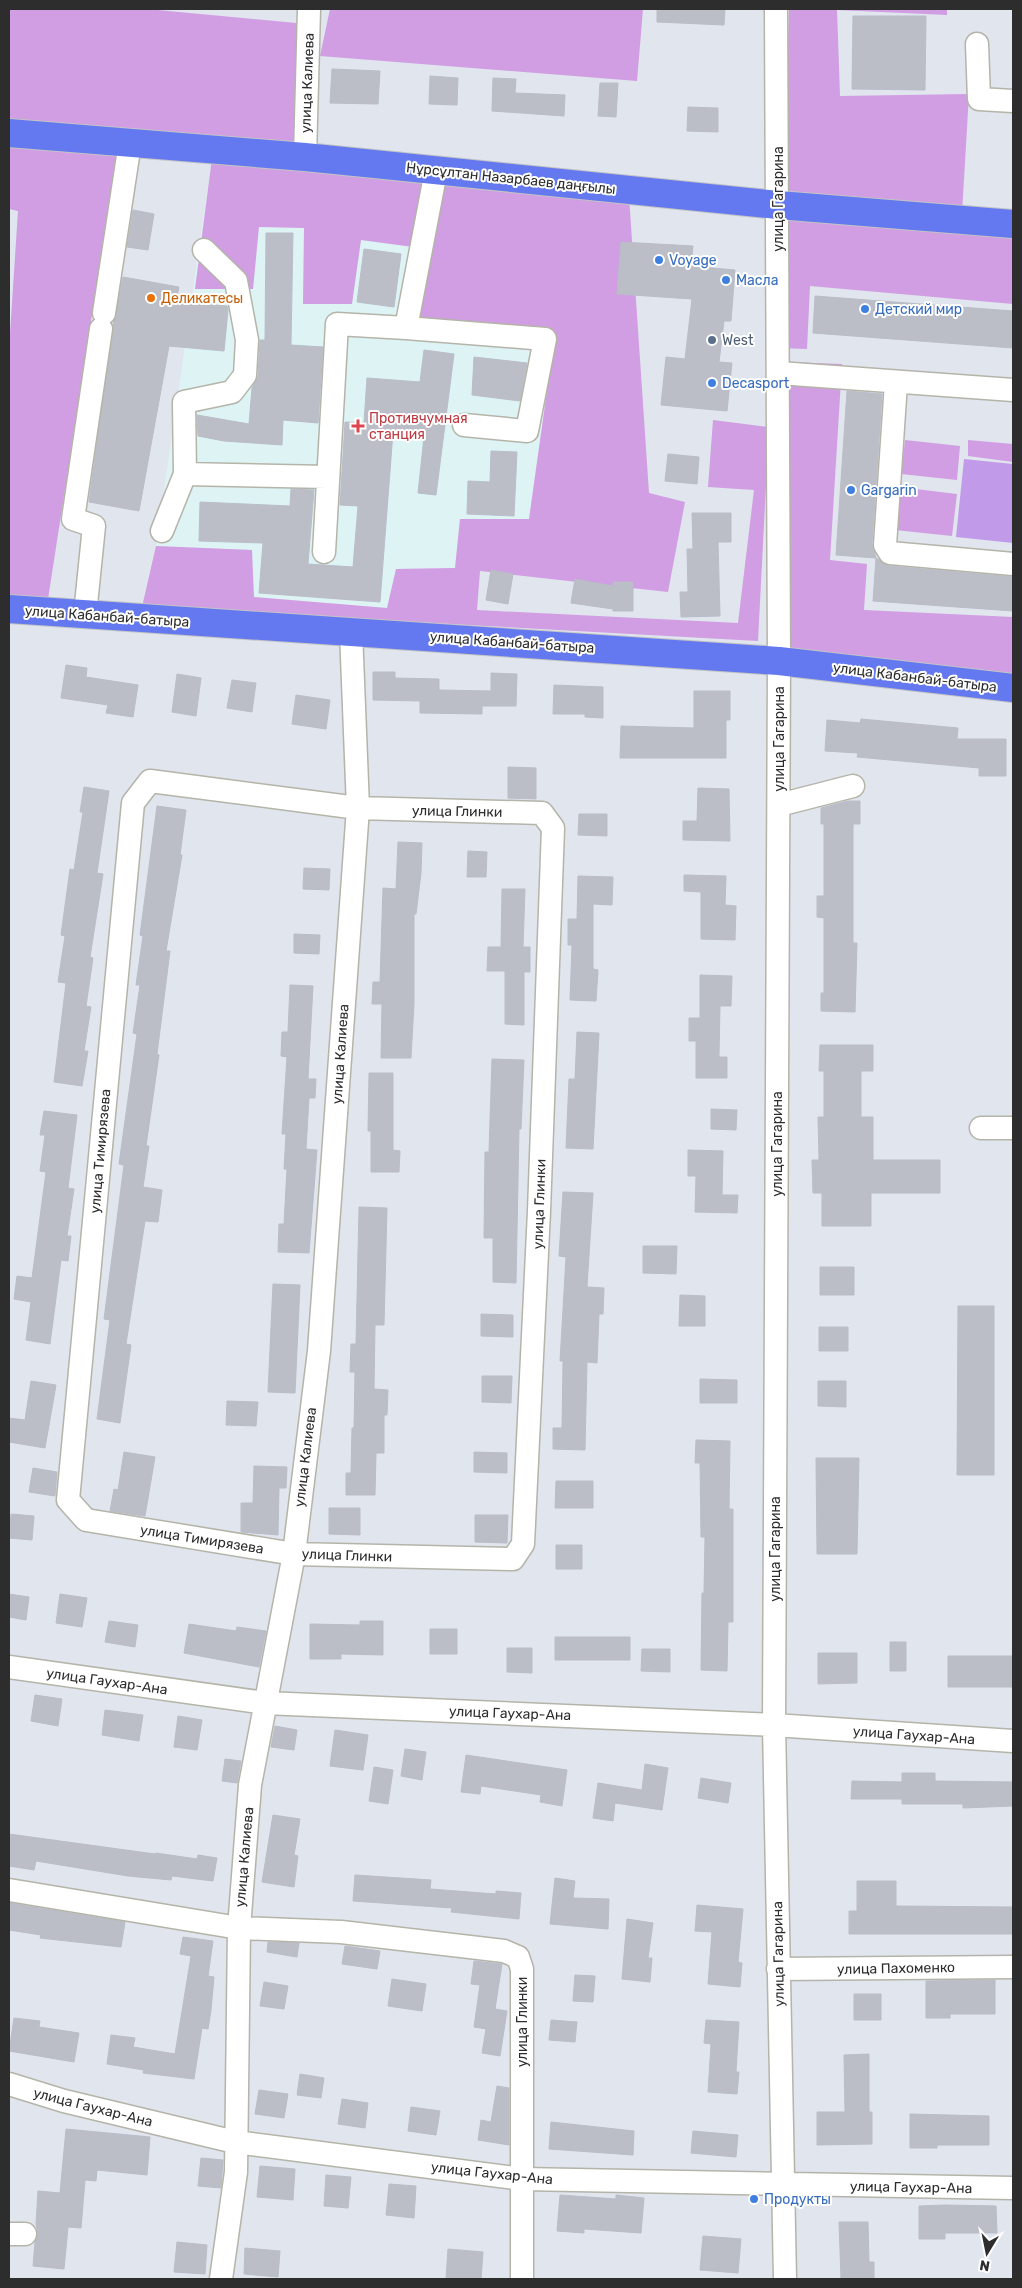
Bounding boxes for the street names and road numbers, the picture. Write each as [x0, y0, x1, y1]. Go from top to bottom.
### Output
street label: улица Калиева [297, 33, 318, 134]
street label: улица Гагарина [770, 146, 787, 252]
street label: Нұрсұлтан Назарбаев даңғылы [405, 159, 617, 198]
street label: улица Кабанбай-батыра [24, 602, 190, 631]
street label: улица Кабанбай-батыра [429, 628, 595, 657]
street label: улица Кабанбай-батыра [832, 659, 998, 696]
street label: улица Гагарина [771, 686, 788, 792]
street label: улица Глинки [412, 802, 502, 821]
street label: улица Калиева [329, 1003, 352, 1105]
street label: улица Тимирязева [87, 1088, 114, 1214]
street label: улица Гагарина [769, 1091, 786, 1197]
street label: улица Глинки [529, 1158, 550, 1250]
street label: улица Калиева [291, 1406, 320, 1508]
street label: улица Гагарина [767, 1496, 784, 1602]
street label: улица Тимирязева [139, 1521, 265, 1558]
street label: улица Глинки [301, 1545, 393, 1566]
street label: улица Гаухар-Ана [45, 1665, 169, 1698]
street label: улица Гаухар-Ана [448, 1703, 571, 1724]
street label: улица Гаухар-Ана [852, 1723, 976, 1748]
street label: улица Калиева [232, 1806, 257, 1908]
street label: улица Гагарина [769, 1901, 788, 2007]
street label: улица Пахоменко [837, 1959, 955, 1978]
street label: улица Глинки [514, 1977, 531, 2067]
street label: улица Гаухар-Ана [31, 2084, 154, 2131]
street label: улица Гаухар-Ана [430, 2159, 554, 2188]
street label: улица Гаухар-Ана [850, 2178, 972, 2197]

